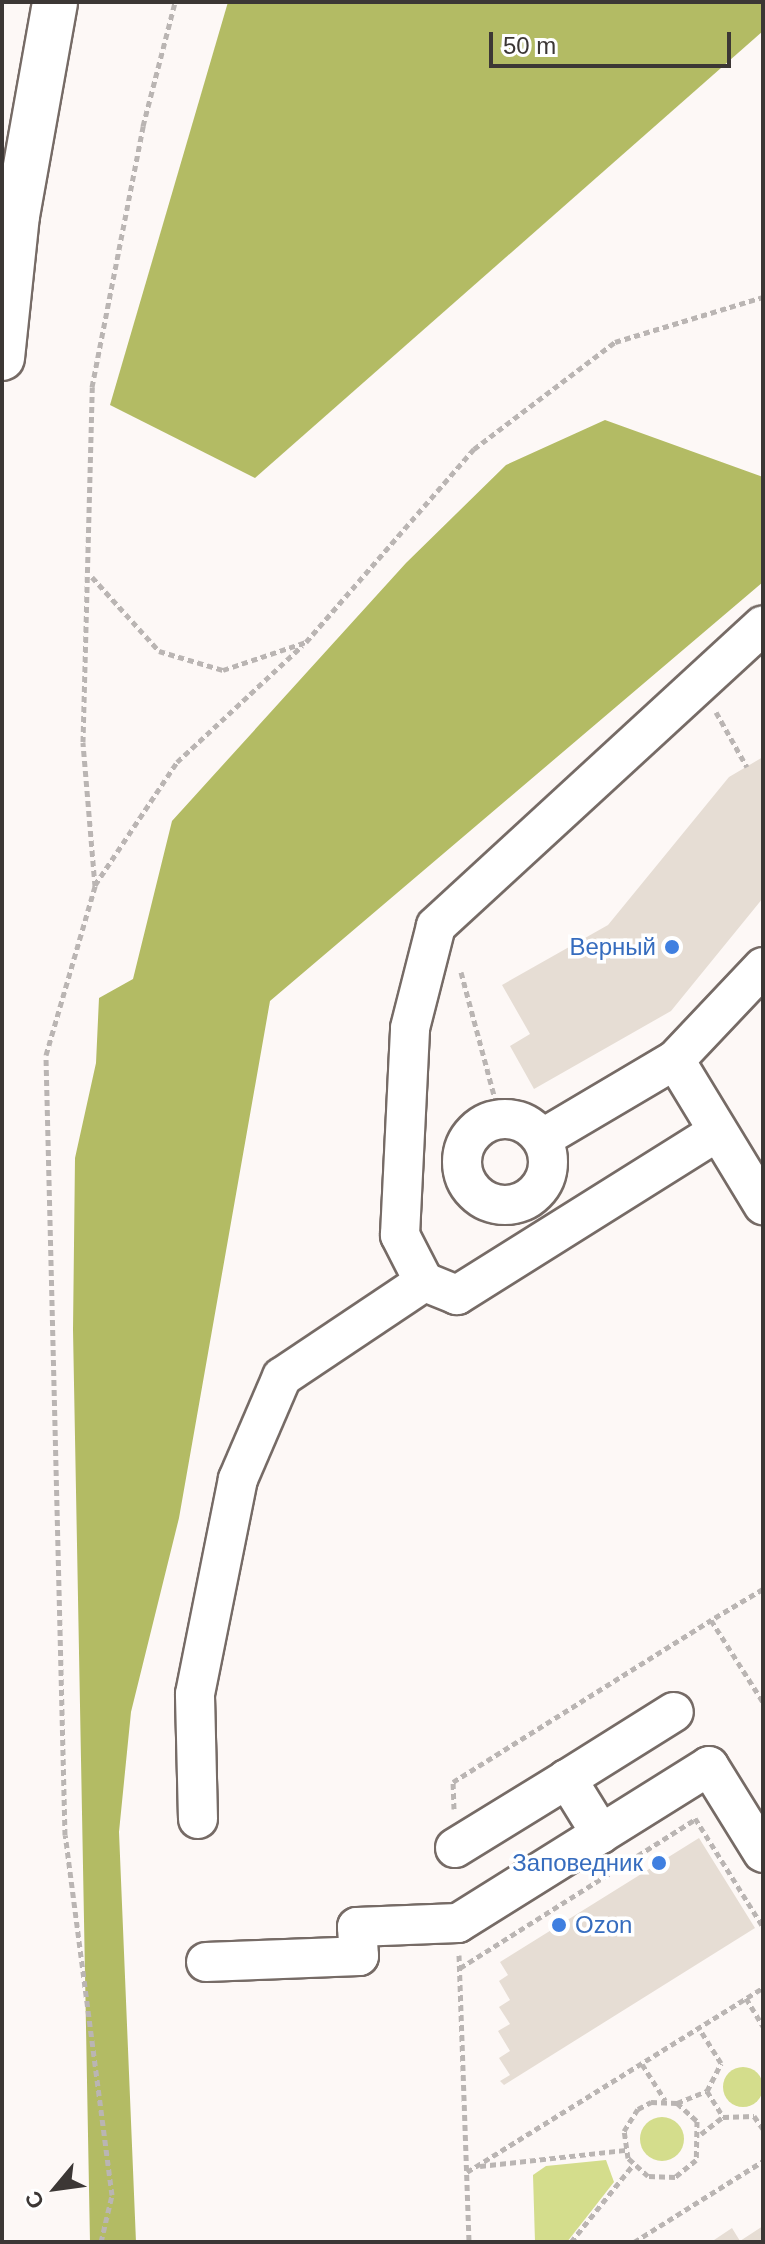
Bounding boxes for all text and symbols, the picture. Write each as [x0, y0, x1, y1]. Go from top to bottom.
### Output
scale bar [493, 16, 735, 66]
text: 50 m [503, 32, 556, 59]
place label: Верный [569, 933, 656, 961]
marker: Верный [663, 938, 681, 956]
place label: Заповедник [512, 1849, 643, 1877]
marker: Заповедник [650, 1854, 668, 1872]
place label: Ozon [575, 1911, 632, 1939]
marker: Ozon [550, 1916, 568, 1934]
north arrow [16, 2148, 96, 2228]
text: С [20, 2187, 49, 2213]

